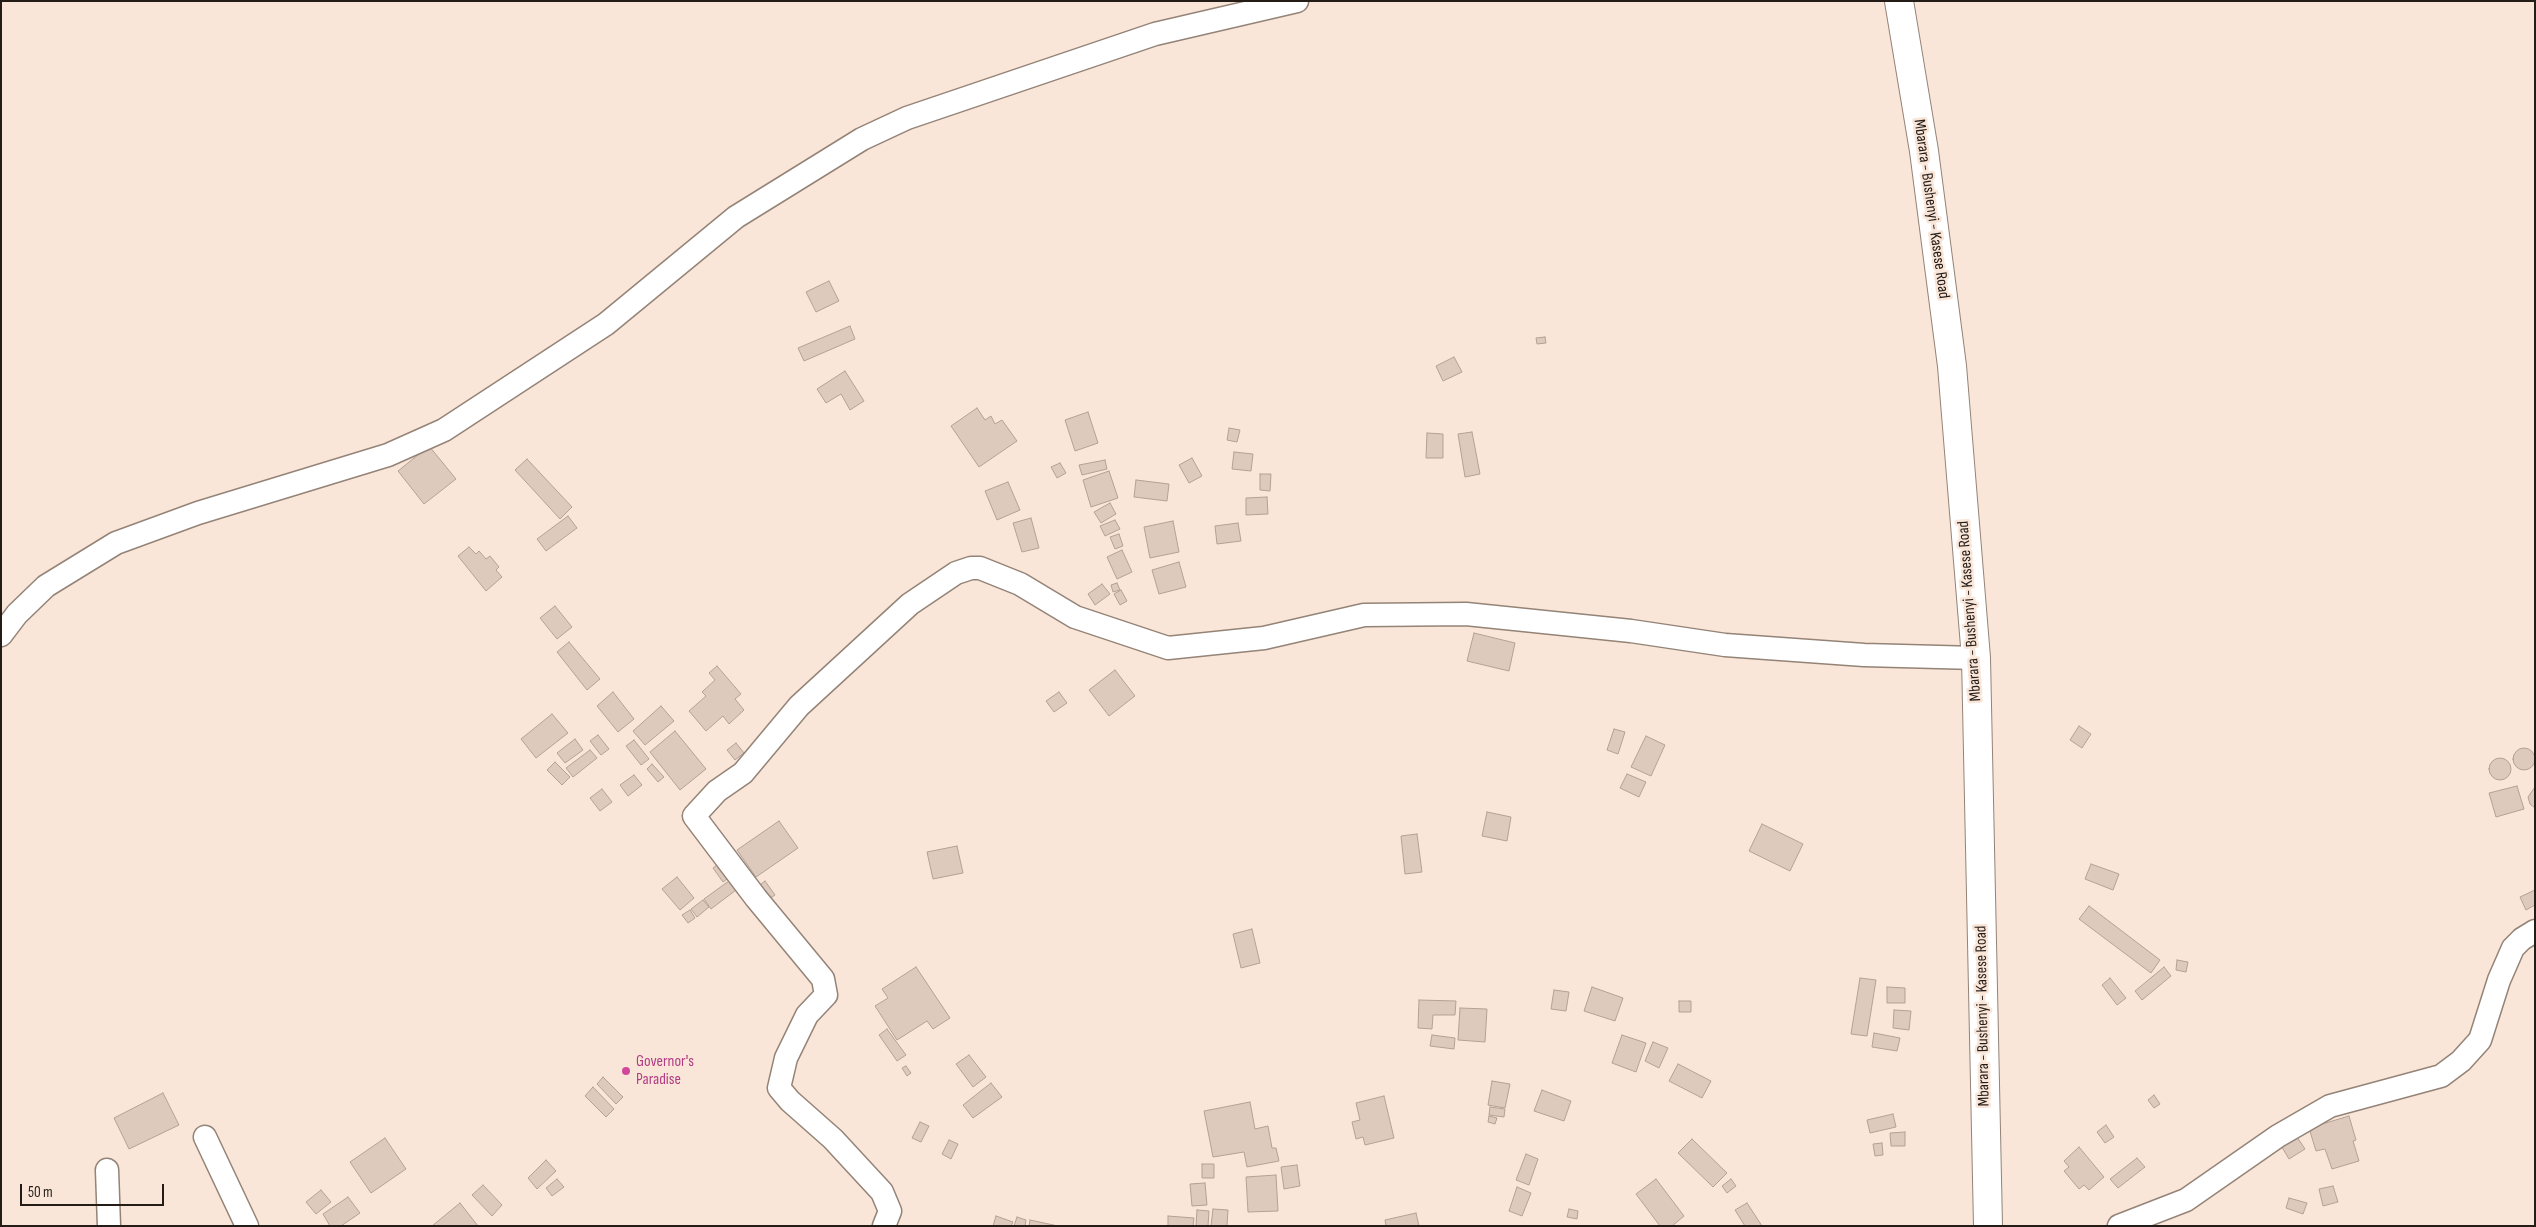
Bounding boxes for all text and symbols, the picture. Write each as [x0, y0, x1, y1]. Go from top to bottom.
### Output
street label: Mbarara - Bushenyi - Kasese Road [1909, 118, 1953, 300]
street label: Mbarara - Bushenyi - Kasese Road [1954, 520, 1986, 702]
street label: Mbarara - Bushenyi - Kasese Road [1972, 925, 1994, 1107]
place label: Governor's Paradise [636, 1052, 694, 1090]
marker: Governor's Paradise [620, 1065, 632, 1077]
scale bar [22, 1174, 166, 1206]
text: 50 m [28, 1183, 53, 1202]

